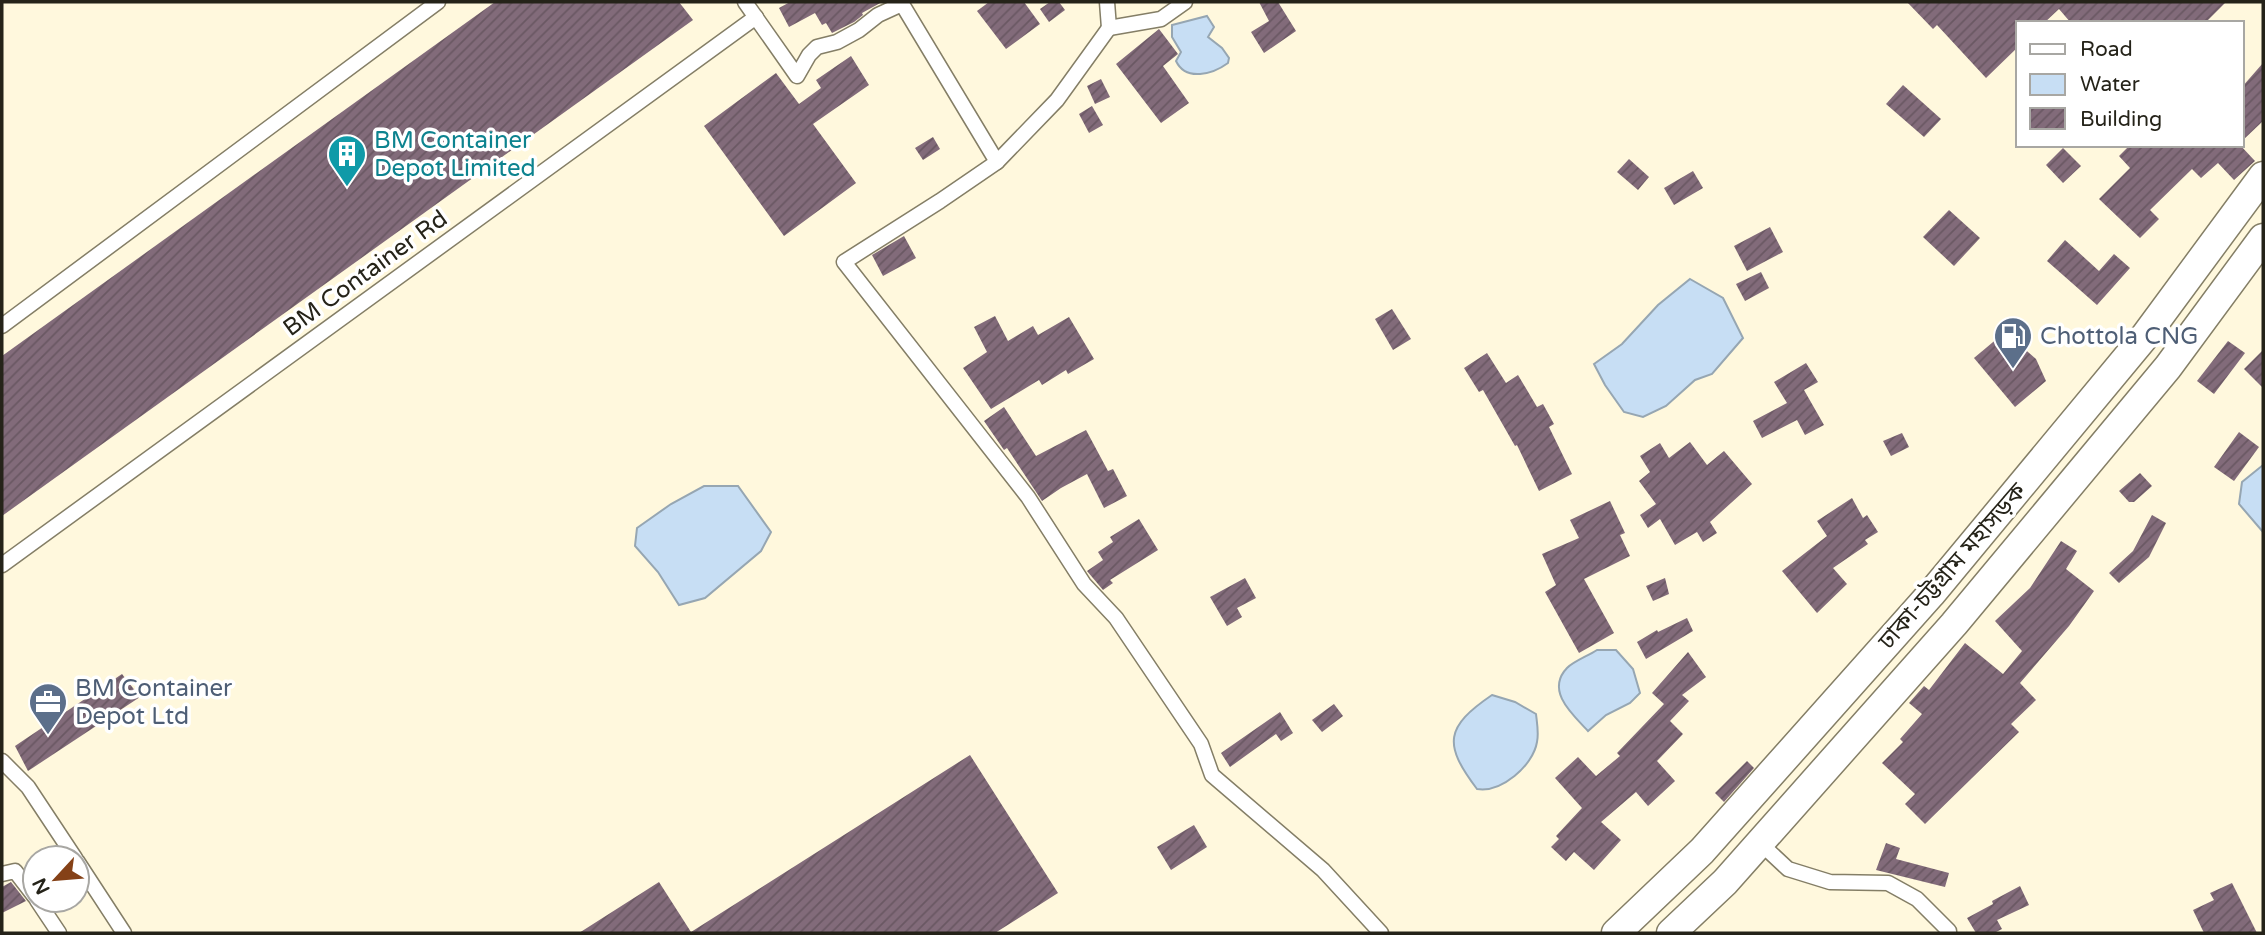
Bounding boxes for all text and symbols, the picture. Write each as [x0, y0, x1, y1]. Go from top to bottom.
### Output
legend [2016, 21, 2244, 147]
text: Road [2080, 37, 2133, 62]
text: Water [2080, 72, 2140, 97]
text: Building [2080, 107, 2162, 132]
place label: BM Container Depot Limited [374, 126, 536, 183]
building icon: BM Container Depot Limited [326, 133, 368, 188]
street label: BM Container Rd [278, 204, 453, 343]
fuel station icon: Chottola CNG [1992, 315, 2034, 370]
place label: Chottola CNG [2040, 322, 2198, 351]
street label: ঢাকা-চট্টগ্রাম মহাসড়ক [1872, 477, 2033, 656]
place label: BM Container Depot Ltd [75, 674, 233, 731]
office icon: BM Container Depot Ltd [27, 681, 69, 736]
north arrow [21, 844, 91, 914]
text: N [28, 874, 55, 898]

